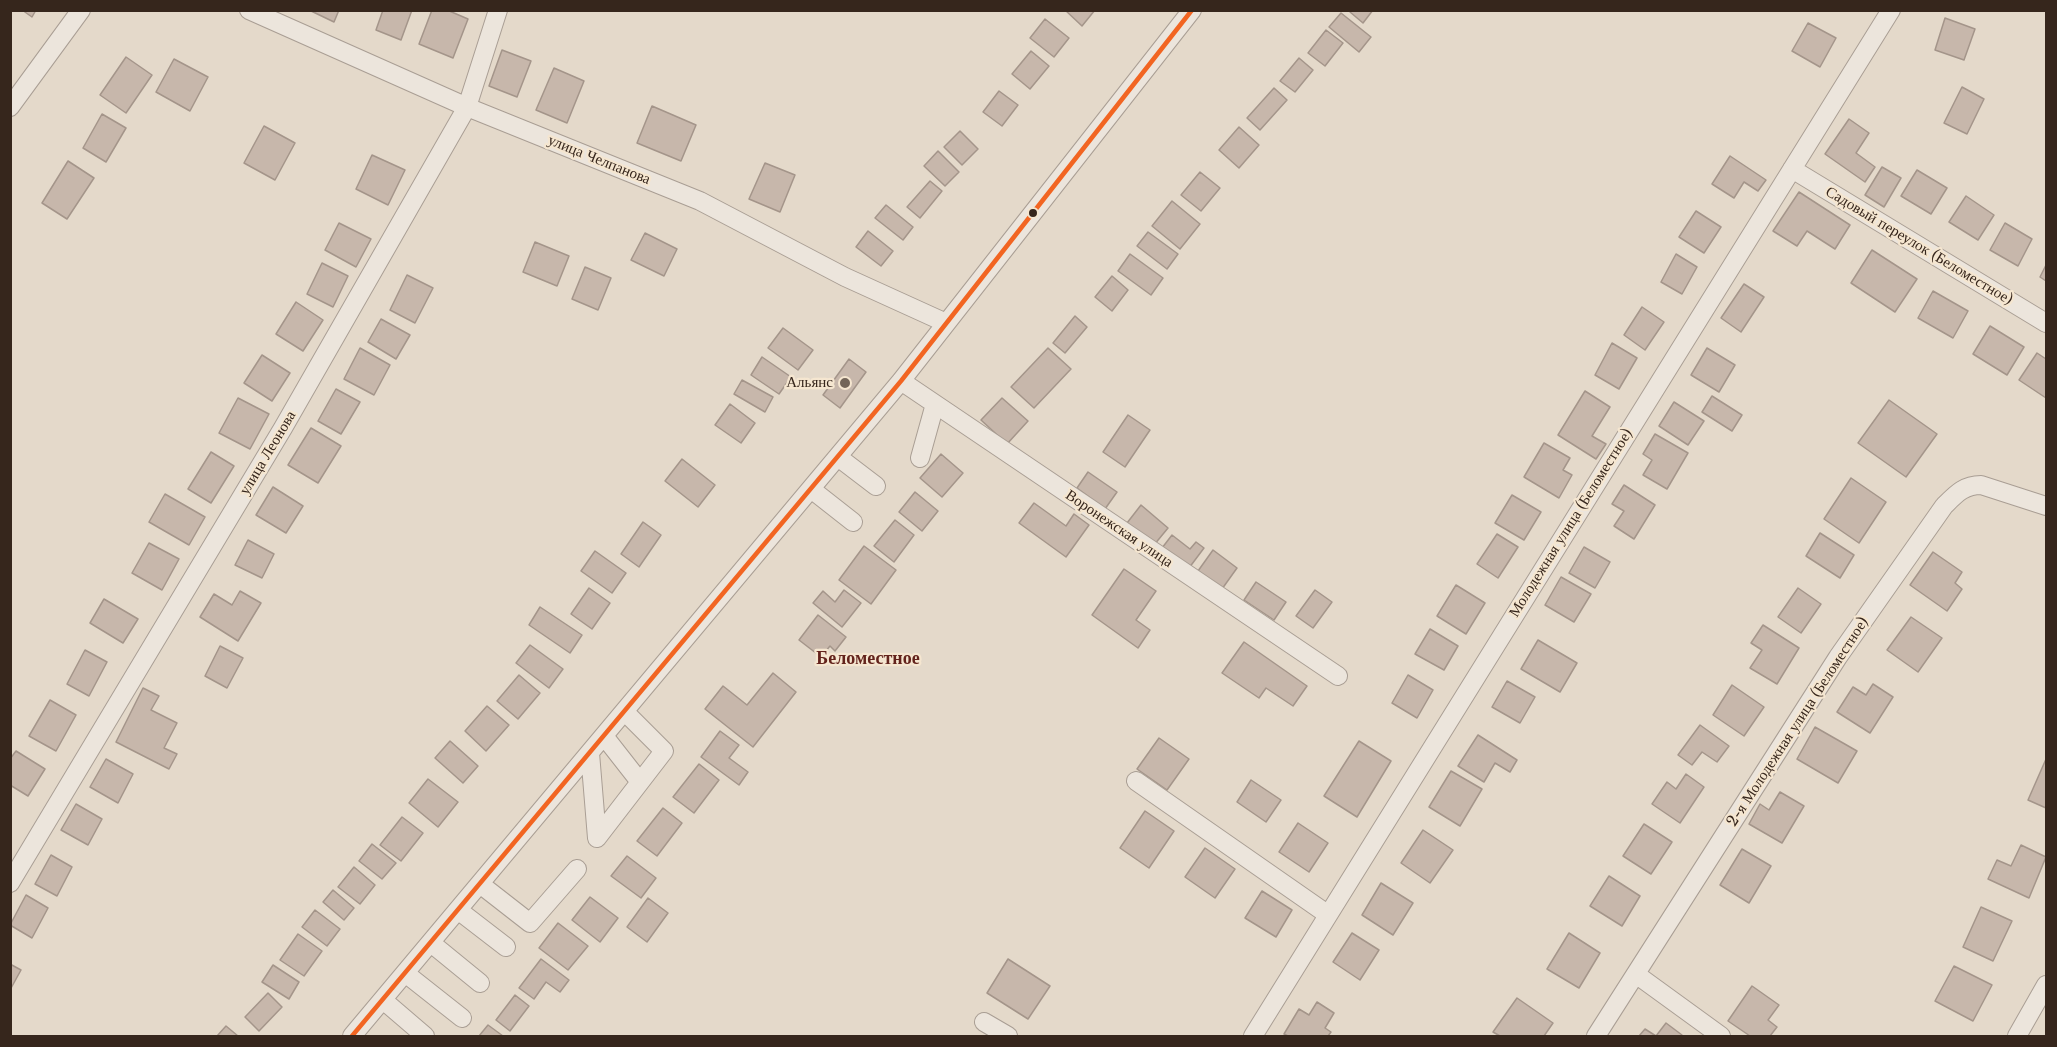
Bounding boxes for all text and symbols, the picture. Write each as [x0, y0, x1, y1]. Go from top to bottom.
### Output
street label: улица Челпанова [545, 131, 653, 189]
street label: Садовый переулок (Беломестное) [1822, 183, 2016, 309]
unlabelled marker [1027, 207, 1039, 219]
place label: Альянс [786, 374, 833, 392]
marker: Альянс [838, 376, 852, 390]
street label: улица Леонова [236, 408, 300, 498]
street label: Молодежная улица (Беломестное) [1505, 425, 1637, 621]
street label: Воронежская улица [1062, 486, 1176, 572]
street label: 2-я Молодежная улица (Беломестное) [1723, 614, 1873, 830]
district label: Беломестное [816, 648, 920, 670]

